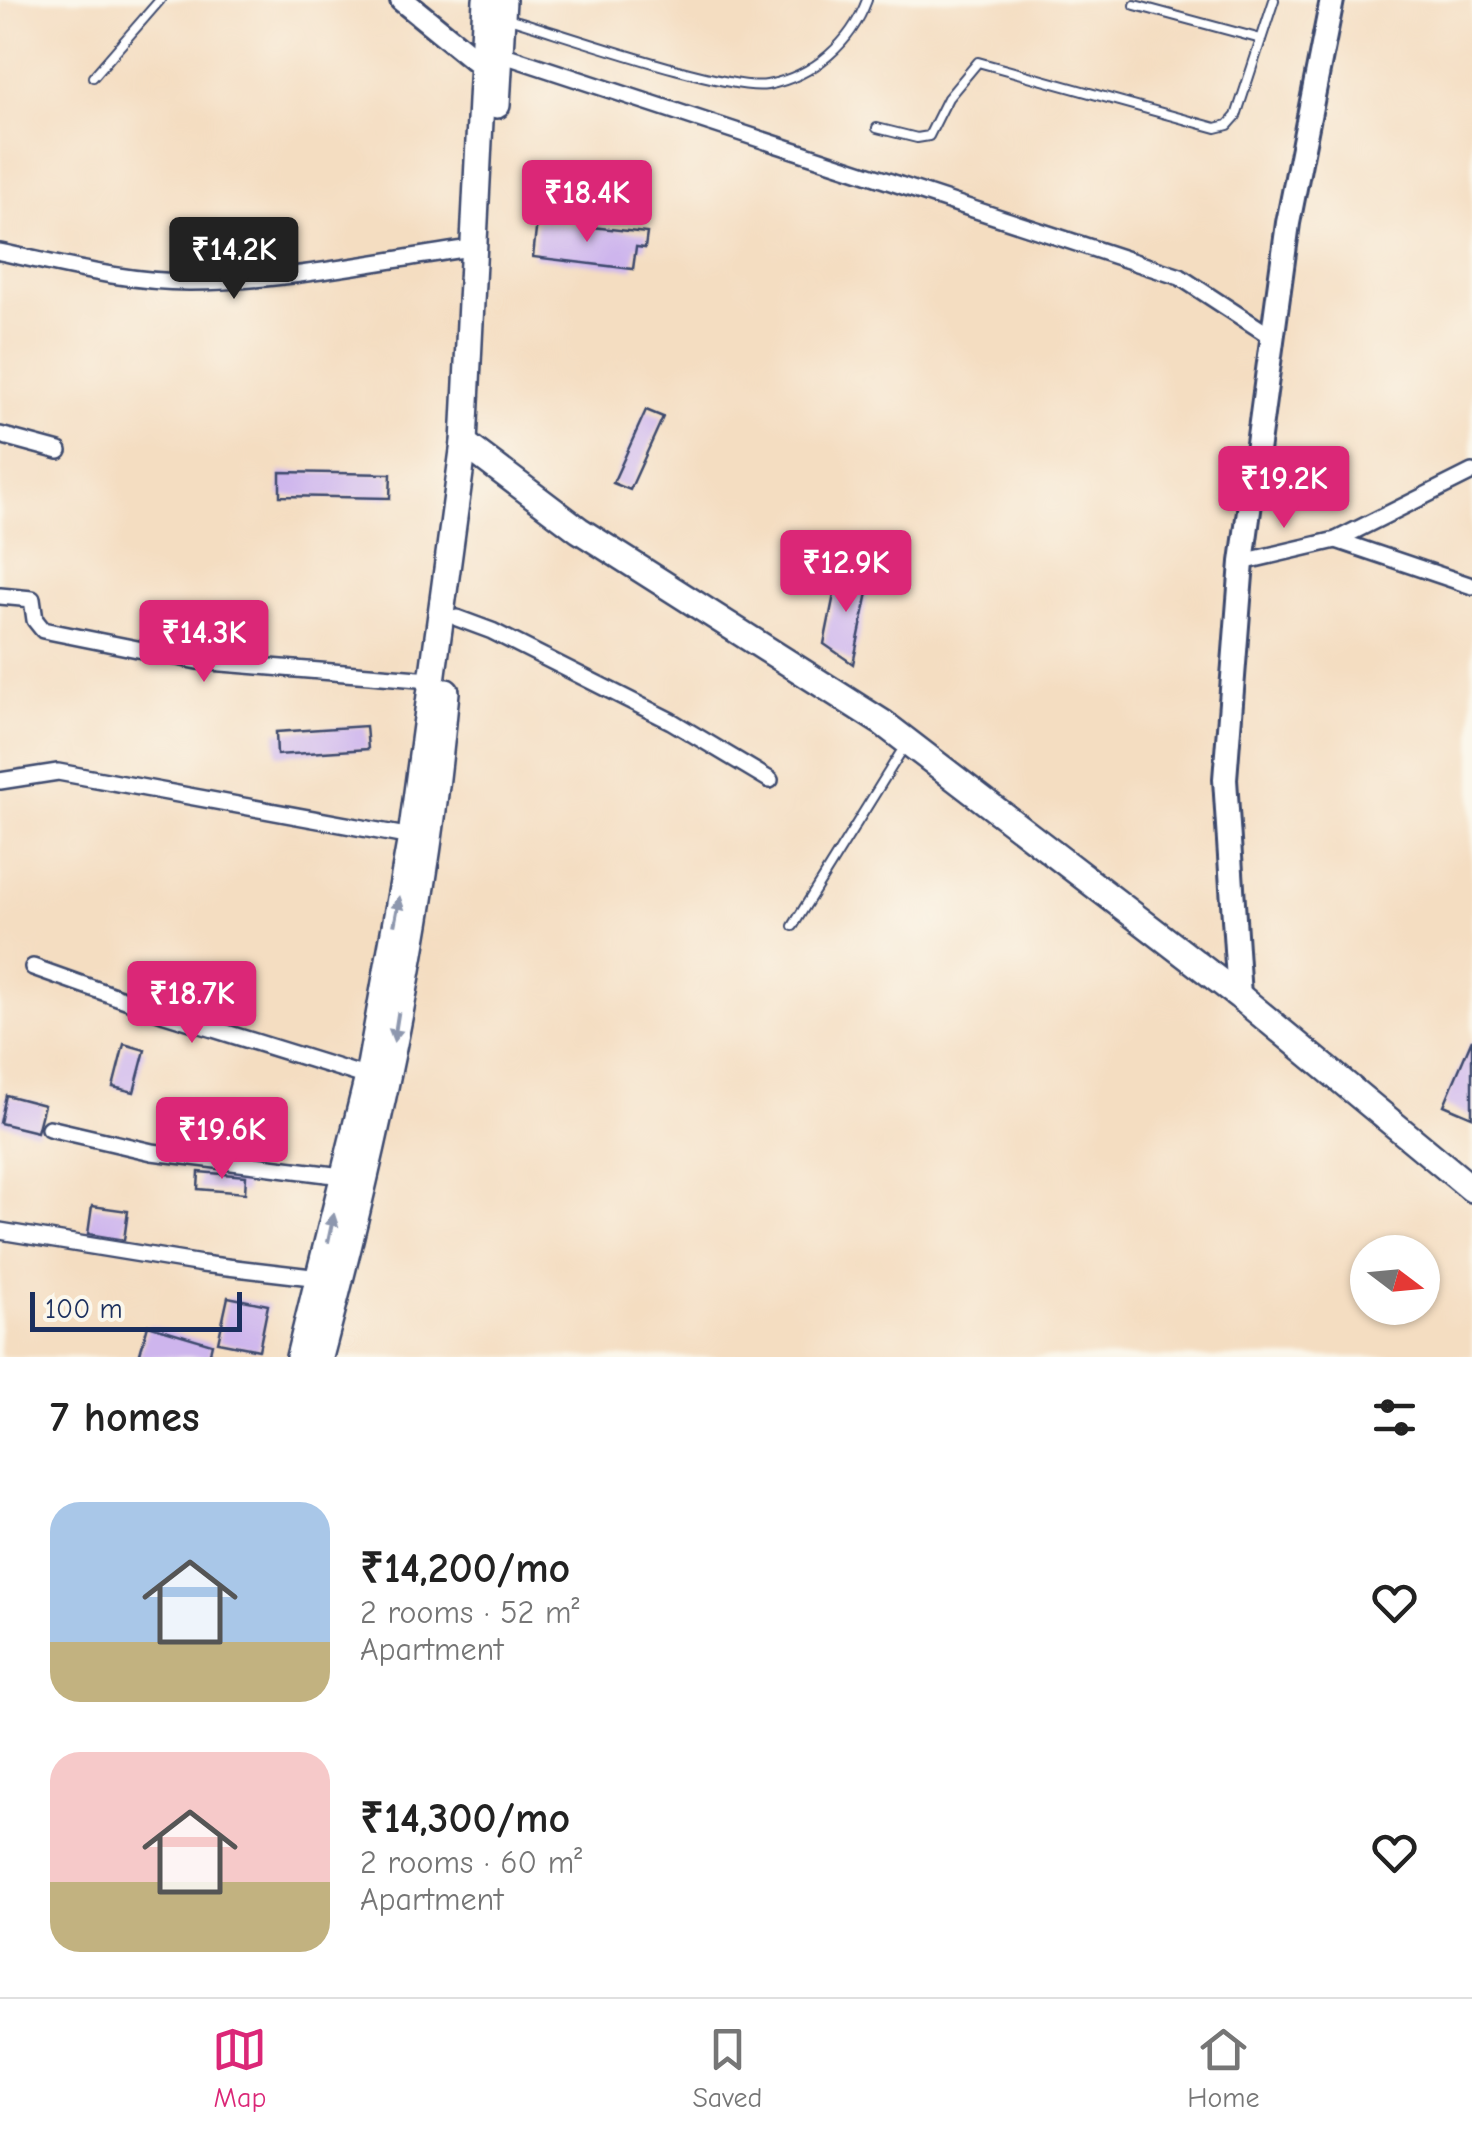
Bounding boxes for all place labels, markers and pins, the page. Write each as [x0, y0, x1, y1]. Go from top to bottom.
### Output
pin: ₹18.4K [506, 160, 668, 245]
pin: ₹14.2K [153, 217, 315, 302]
pin: ₹19.2K [1203, 446, 1365, 531]
pin: ₹12.9K [765, 530, 927, 615]
pin: ₹14.3K [123, 600, 285, 685]
pin: ₹18.7K [111, 961, 273, 1046]
pin: ₹19.6K [141, 1097, 303, 1182]

